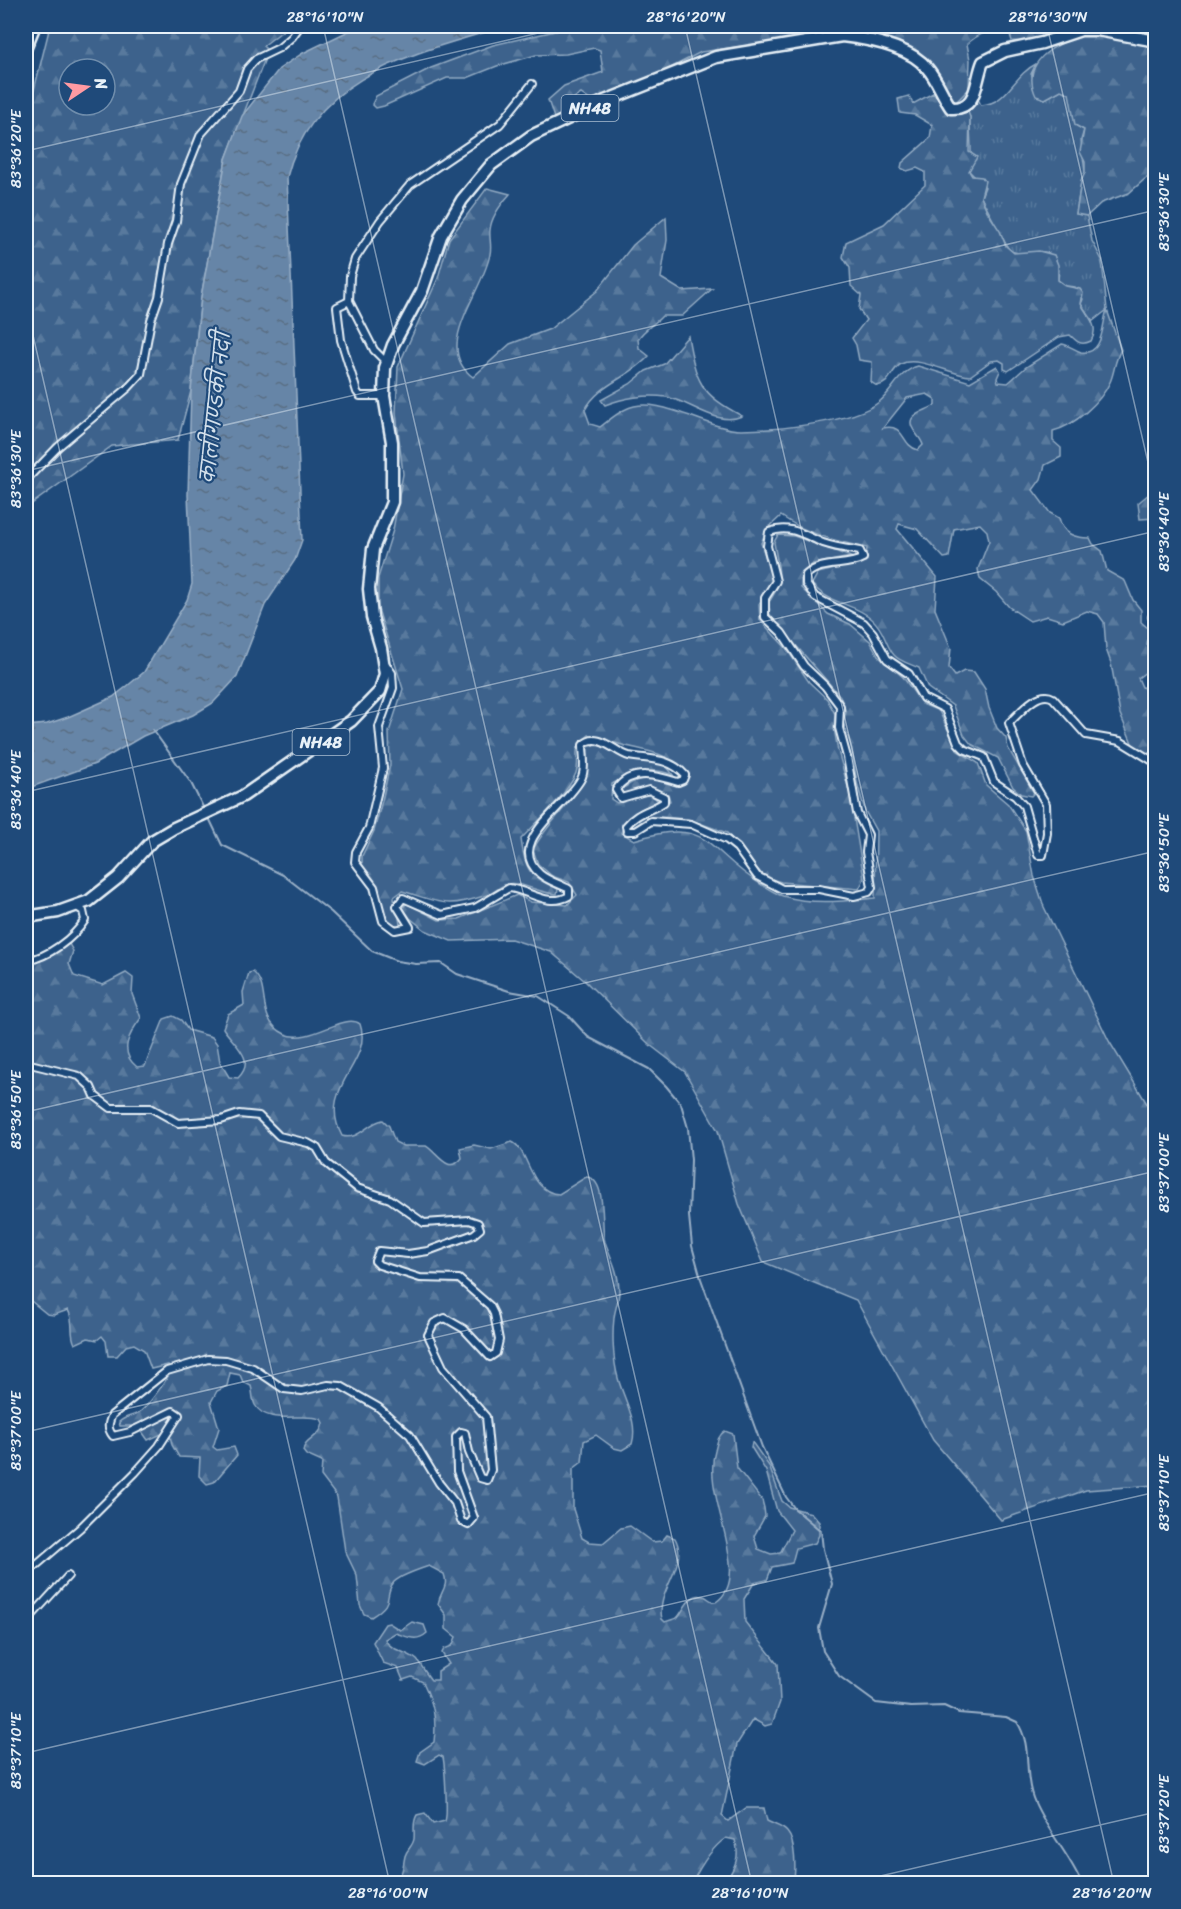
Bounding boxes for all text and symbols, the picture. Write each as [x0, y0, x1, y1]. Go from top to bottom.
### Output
text: 28°16'10"N [286, 4, 364, 30]
text: 28°16'20"N [646, 4, 726, 30]
text: 28°16'30"N [1009, 4, 1088, 30]
north arrow [57, 57, 117, 117]
text: N [86, 74, 117, 93]
road number: NH48 [562, 95, 618, 121]
text: 83°36'20"E [3, 108, 29, 188]
text: 83°36'30"E [1151, 171, 1177, 251]
water label: कालीगण्डकी नदी [190, 325, 241, 486]
text: 83°36'30"E [3, 428, 29, 508]
text: 83°36'40"E [1151, 491, 1177, 572]
road number: NH48 [292, 729, 350, 755]
text: 83°36'40"E [3, 749, 29, 830]
text: 83°36'50"E [1151, 812, 1177, 893]
text: 83°36'50"E [3, 1069, 29, 1150]
text: 83°37'00"E [1151, 1132, 1177, 1213]
text: 83°37'00"E [3, 1390, 29, 1471]
text: 83°37'10"E [1151, 1453, 1177, 1531]
text: 83°37'10"E [3, 1711, 29, 1789]
text: 83°37'20"E [1151, 1773, 1177, 1853]
text: 28°16'00"N [348, 1880, 429, 1906]
text: 28°16'10"N [711, 1880, 789, 1906]
text: 28°16'20"N [1072, 1880, 1152, 1906]

